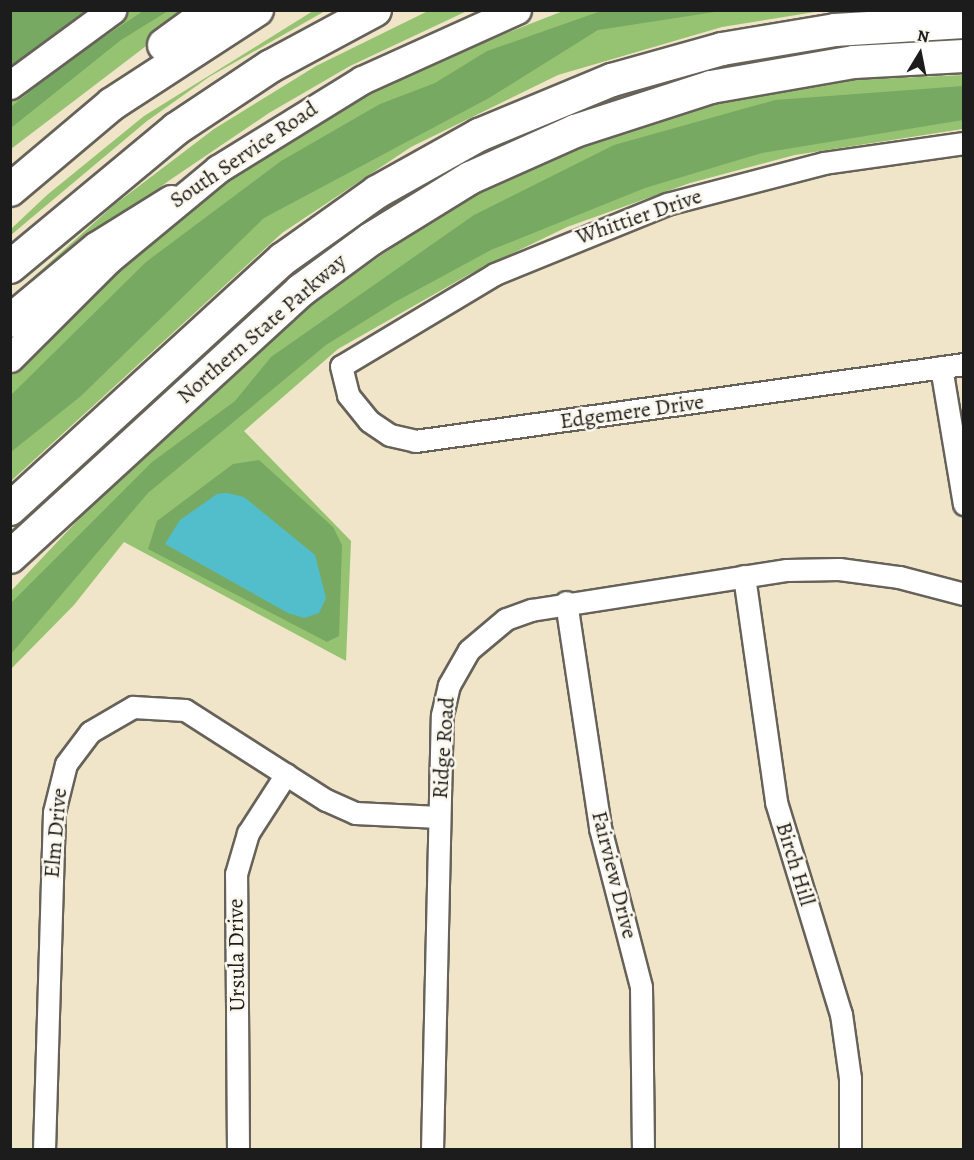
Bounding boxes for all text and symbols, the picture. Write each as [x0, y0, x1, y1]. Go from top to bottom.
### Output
north arrow [890, 24, 950, 84]
text: N [915, 24, 931, 48]
street label: South Service Road [165, 96, 323, 214]
street label: Whittier Drive [573, 183, 705, 251]
street label: Northern State Parkway [172, 248, 352, 410]
street label: Edgemere Drive [558, 389, 706, 435]
street label: Ridge Road [427, 696, 461, 800]
street label: Elm Drive [39, 787, 73, 879]
street label: Fairview Drive [585, 808, 643, 942]
street label: Birch Hill [770, 819, 820, 909]
street label: Ursula Drive [223, 898, 251, 1012]

